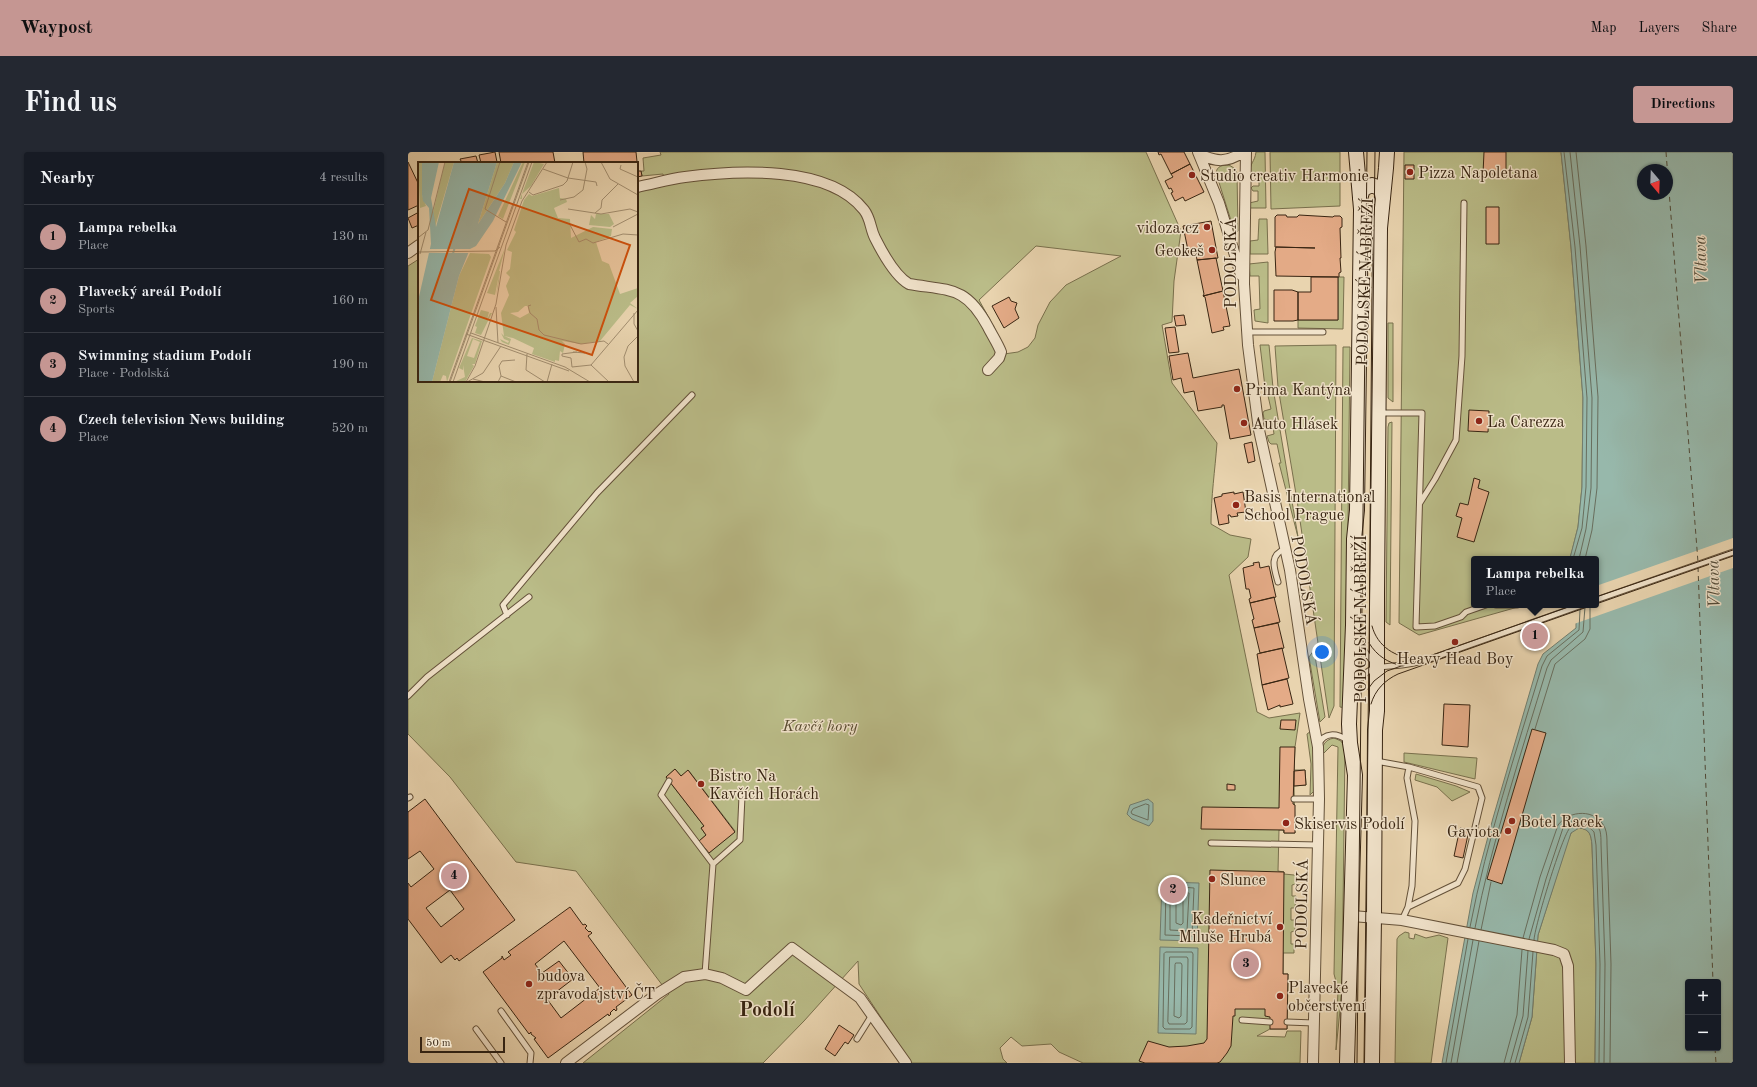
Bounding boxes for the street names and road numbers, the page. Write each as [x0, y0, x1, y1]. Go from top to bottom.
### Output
street label: PODOLSKÉ NÁBŘEŽÍ [1351, 198, 1377, 366]
street label: PODOLSKÁ [1220, 218, 1240, 308]
street label: PODOLSKÁ [1287, 534, 1323, 626]
street label: PODOLSKÉ NÁBŘEŽÍ [1350, 535, 1370, 703]
street label: PODOLSKÁ [1290, 858, 1312, 950]

